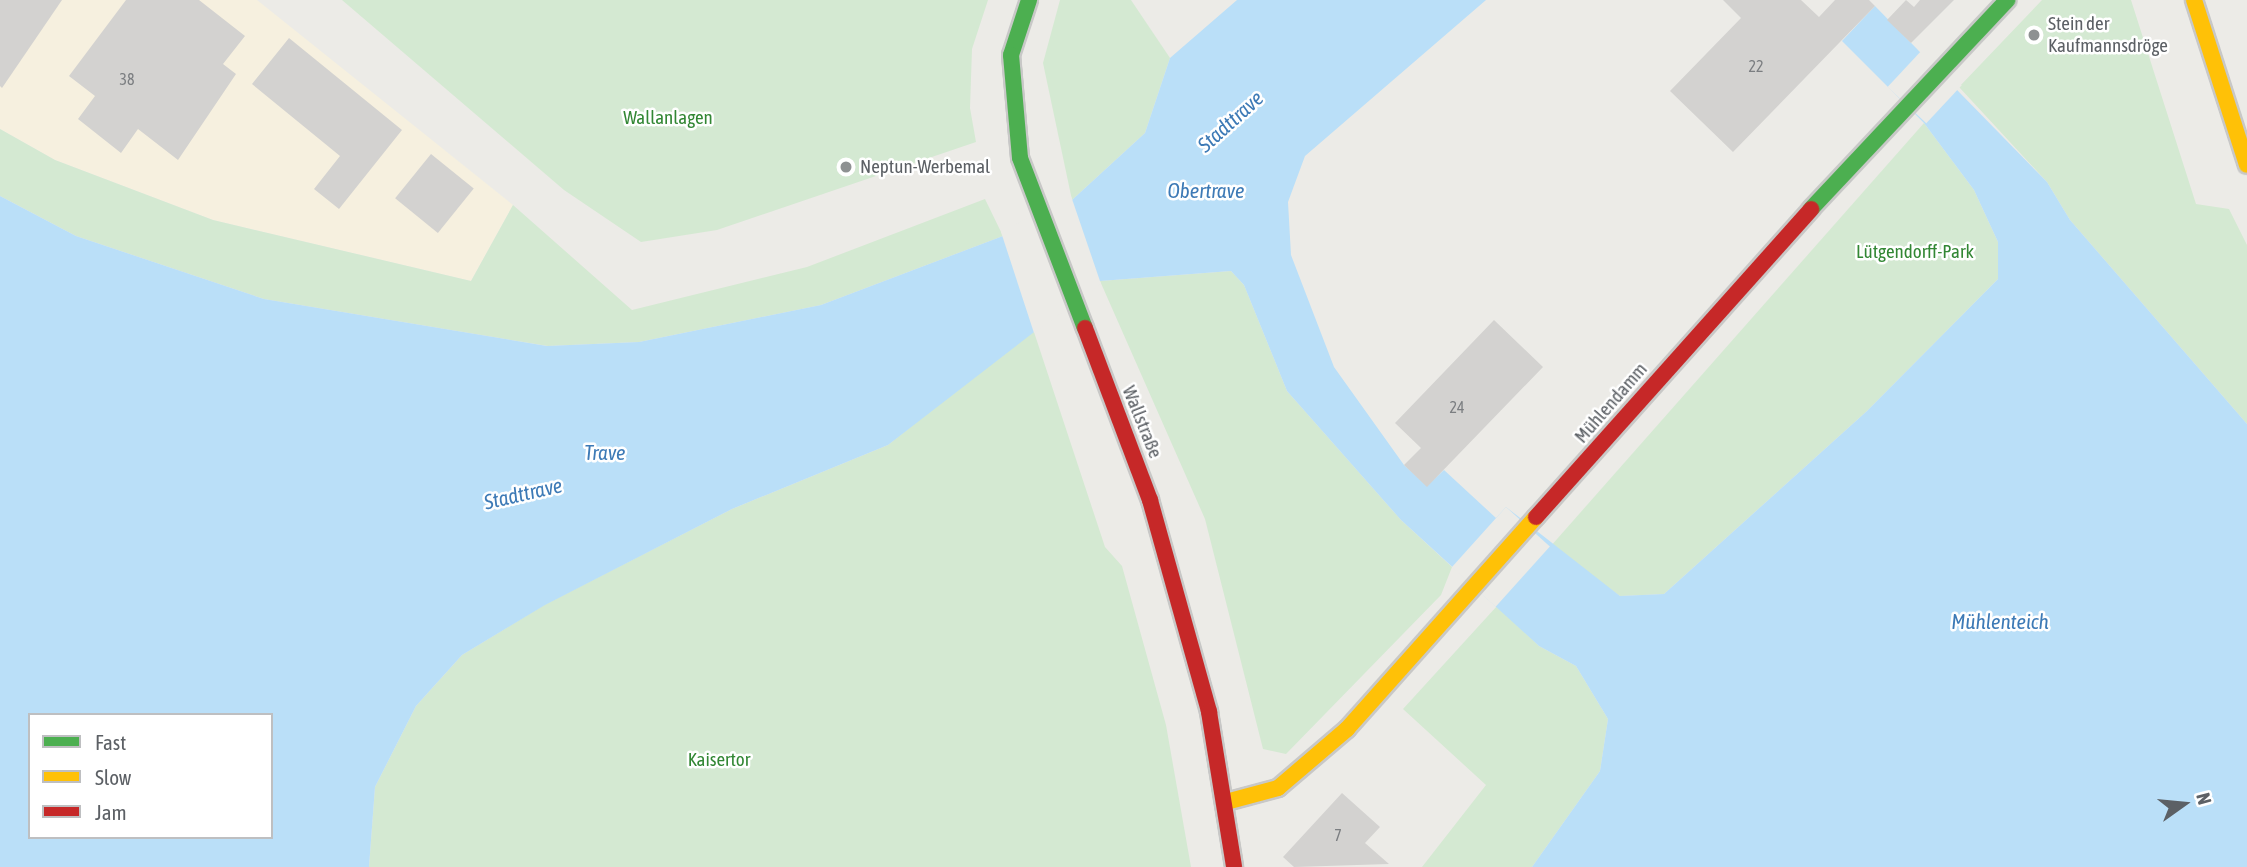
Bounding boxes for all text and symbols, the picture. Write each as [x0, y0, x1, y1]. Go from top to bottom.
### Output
place label: Stein der Kaufmannsdröge [2048, 13, 2168, 57]
marker: Stein der Kaufmannsdröge [2026, 27, 2042, 43]
house number: 22 [1748, 56, 1764, 76]
house number: 38 [119, 69, 135, 89]
water label: Stadttrave [1192, 85, 1268, 157]
park label: Wallanlagen [623, 107, 713, 129]
place label: Neptun-Werbemal [860, 156, 990, 178]
marker: Neptun-Werbemal [838, 159, 854, 175]
water label: Obertrave [1167, 177, 1245, 203]
park label: Lütgendorff-Park [1856, 241, 1974, 263]
street label: Mühlendamm [1570, 358, 1652, 448]
street label: Wallstraße [1117, 383, 1167, 461]
house number: 24 [1449, 397, 1465, 417]
water label: Trave [584, 439, 626, 465]
water label: Stadttrave [481, 472, 565, 514]
water label: Mühlenteich [1951, 608, 2049, 634]
legend [28, 713, 273, 839]
text: Fast [95, 730, 126, 754]
park label: Kaisertor [688, 749, 750, 771]
text: Slow [95, 765, 131, 789]
north arrow [2149, 769, 2219, 839]
text: N [2192, 790, 2216, 807]
text: Jam [95, 800, 127, 824]
house number: 7 [1334, 825, 1342, 845]

